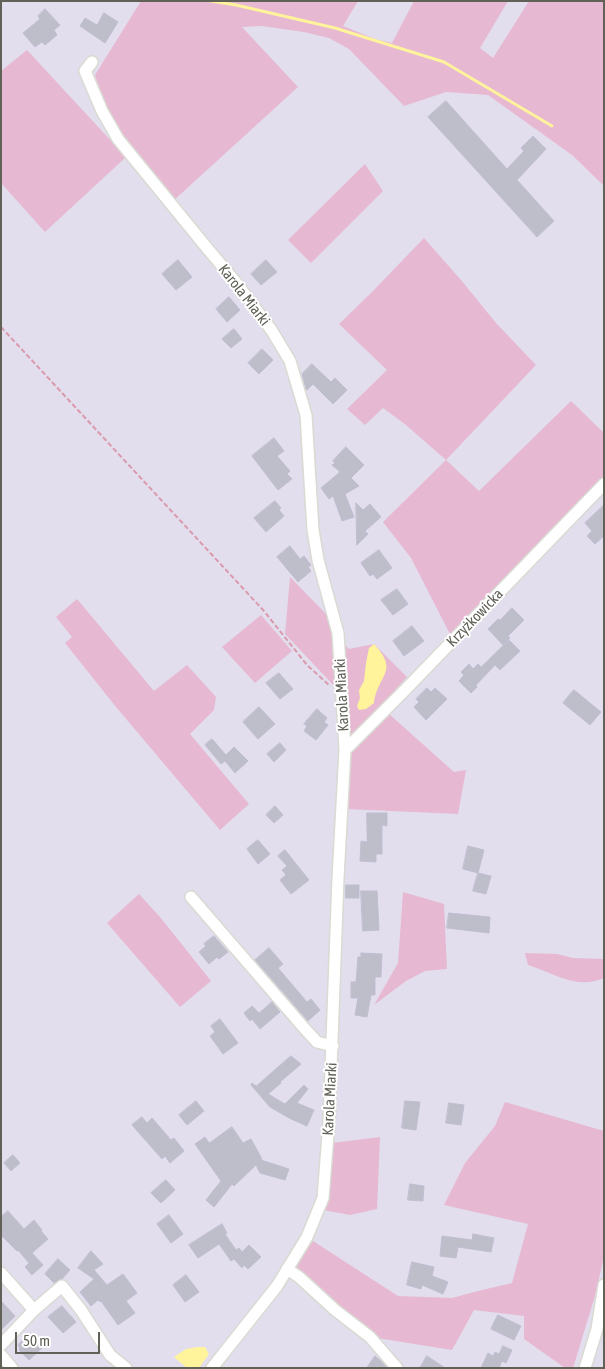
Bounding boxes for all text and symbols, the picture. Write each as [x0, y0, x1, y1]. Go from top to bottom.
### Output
street label: Karola Miarki [214, 261, 274, 329]
street label: Krzyżkowicka [443, 585, 507, 651]
street label: Karola Miarki [331, 658, 353, 732]
street label: Karola Miarki [319, 1062, 341, 1136]
scale bar [18, 1322, 102, 1354]
text: 50 m [23, 1332, 50, 1349]

